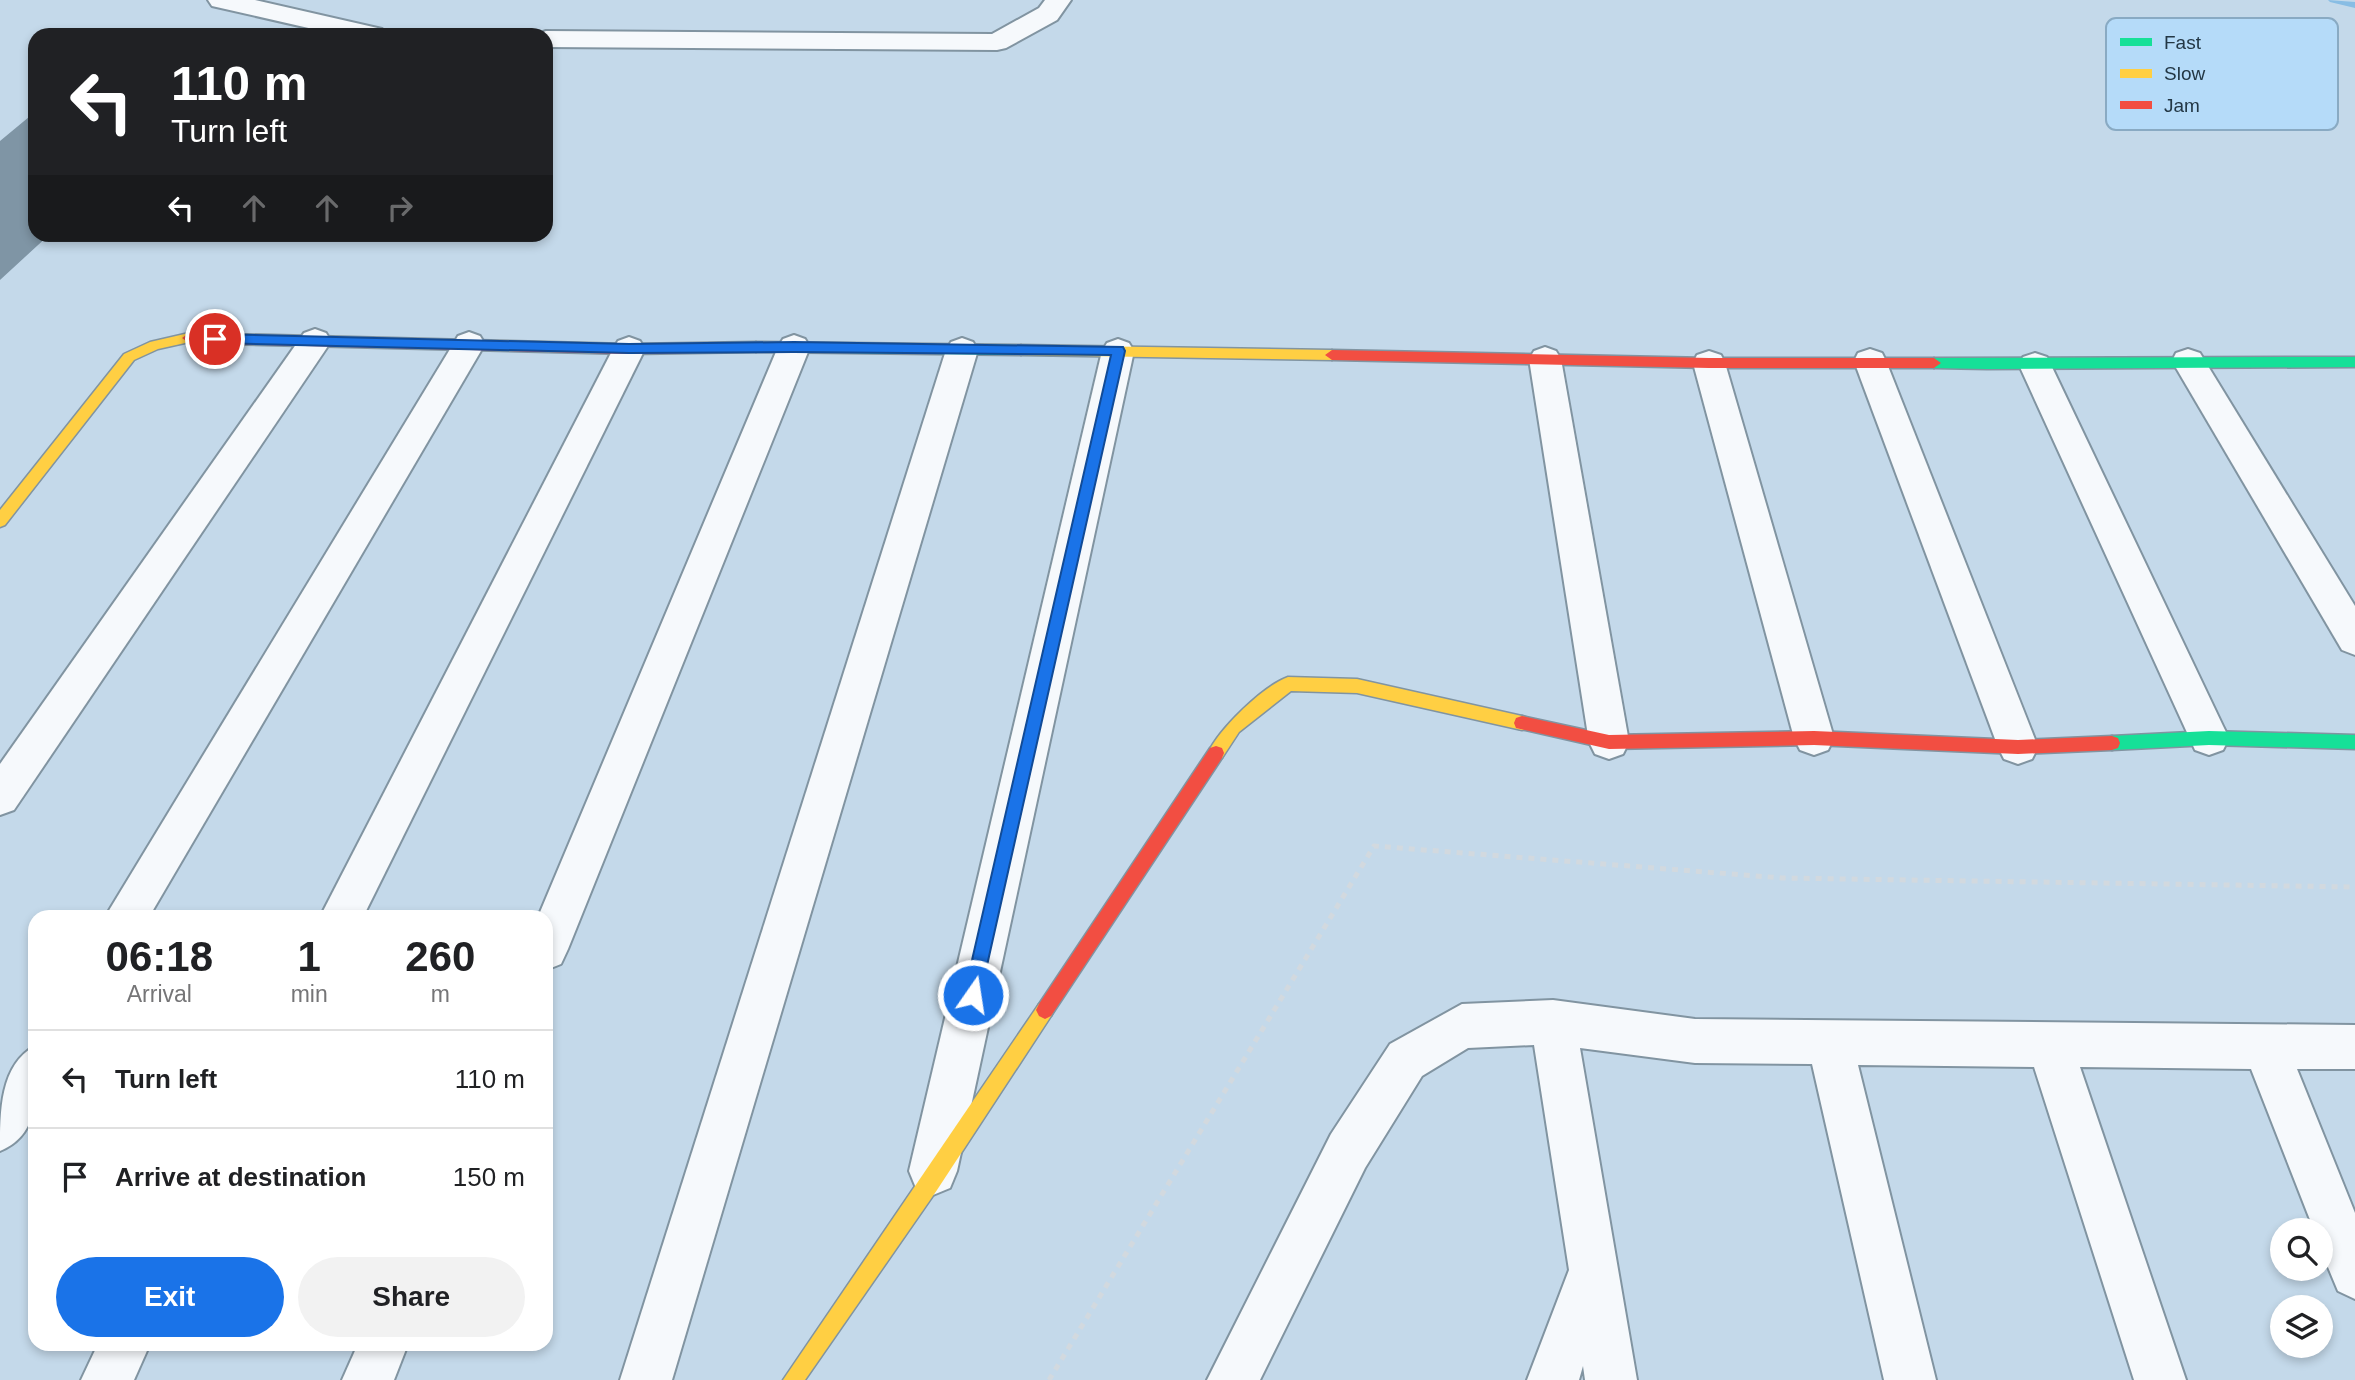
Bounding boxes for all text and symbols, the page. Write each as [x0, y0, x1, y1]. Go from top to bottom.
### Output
legend [2106, 18, 2338, 130]
text: Fast [2164, 32, 2202, 53]
icon: left [56, 56, 147, 147]
text: 110 m [171, 56, 307, 110]
text: Slow [2164, 63, 2205, 84]
text: Jam [2164, 95, 2200, 116]
text: Turn left [171, 113, 287, 149]
icon: left [162, 189, 200, 227]
icon: ahead [235, 189, 273, 227]
icon: ahead [308, 189, 346, 227]
icon: right [381, 189, 419, 227]
pin [185, 309, 245, 369]
icon: arrive [196, 320, 234, 358]
text: 06:18 [106, 933, 213, 980]
text: 1 [297, 933, 321, 980]
text: 260 [405, 933, 475, 980]
position arrow [936, 958, 1010, 1032]
text: Arrival [127, 981, 192, 1007]
text: min [291, 981, 328, 1007]
text: m [431, 981, 450, 1007]
icon: left [56, 1060, 94, 1098]
text: Turn left [115, 1064, 217, 1094]
text: 110 m [455, 1064, 525, 1094]
icon: arrive [56, 1158, 94, 1196]
text: Arrive at destination [115, 1162, 366, 1192]
text: 150 m [453, 1162, 525, 1192]
map controls [2270, 1218, 2333, 1358]
button: search [2270, 1218, 2333, 1281]
button: Exit [56, 1257, 284, 1337]
button: Share [298, 1257, 525, 1337]
button: layers [2270, 1295, 2333, 1358]

